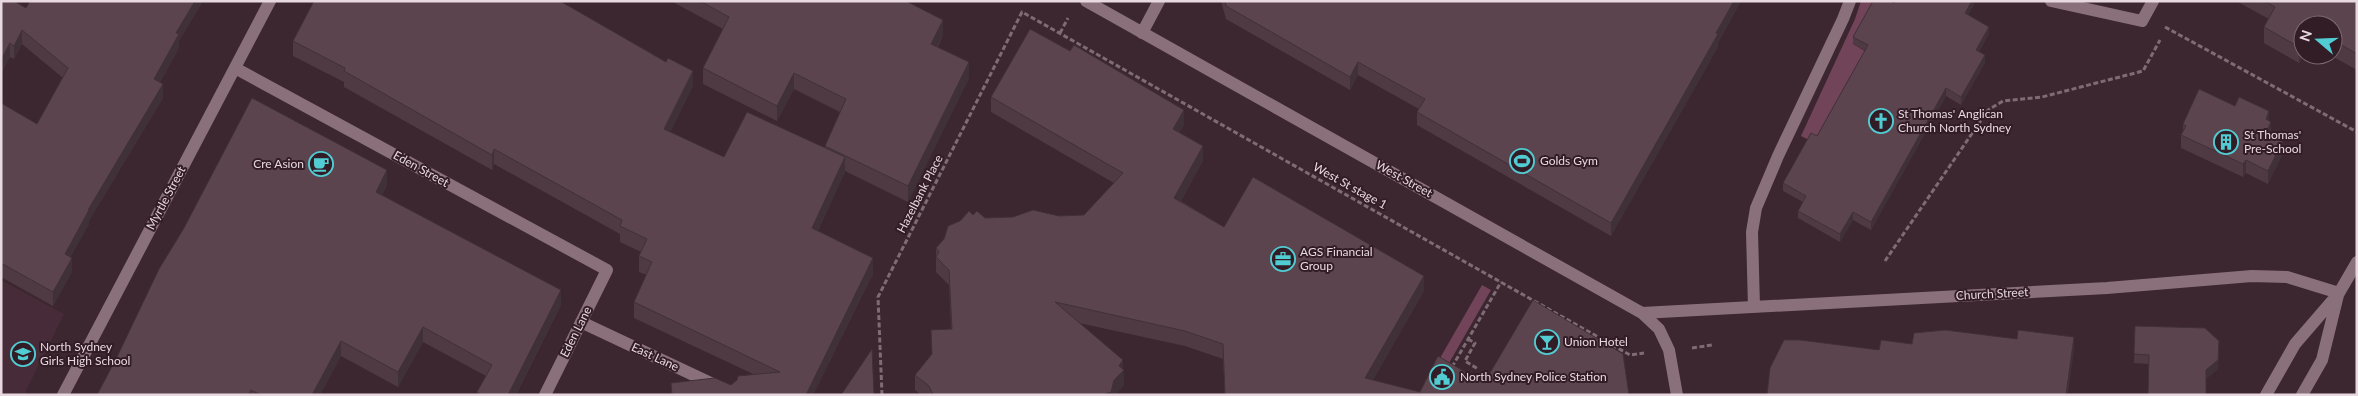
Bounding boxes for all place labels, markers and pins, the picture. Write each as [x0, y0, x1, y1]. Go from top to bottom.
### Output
place label: St Thomas' Anglican Church North Sydney [1898, 106, 2012, 135]
church icon: St Thomas' Anglican Church North Sydney [1868, 108, 1894, 134]
place label: St Thomas' Pre-School [2244, 127, 2301, 156]
building icon: St Thomas' Pre-School [2213, 129, 2239, 155]
sports icon: Golds Gym [1509, 148, 1535, 174]
cafe icon: Cre Asion [308, 151, 334, 177]
place label: Golds Gym [1540, 153, 1598, 168]
place label: Cre Asion [253, 156, 304, 171]
place label: AGS Financial Group [1300, 244, 1373, 273]
office icon: AGS Financial Group [1270, 246, 1296, 272]
bar icon: Union Hotel [1534, 329, 1560, 355]
place label: Union Hotel [1564, 334, 1628, 349]
place label: North Sydney Girls High School [40, 339, 130, 368]
school or university icon: North Sydney Girls High School [10, 341, 36, 367]
public building icon: North Sydney Police Station [1429, 364, 1455, 390]
place label: North Sydney Police Station [1460, 369, 1607, 384]

